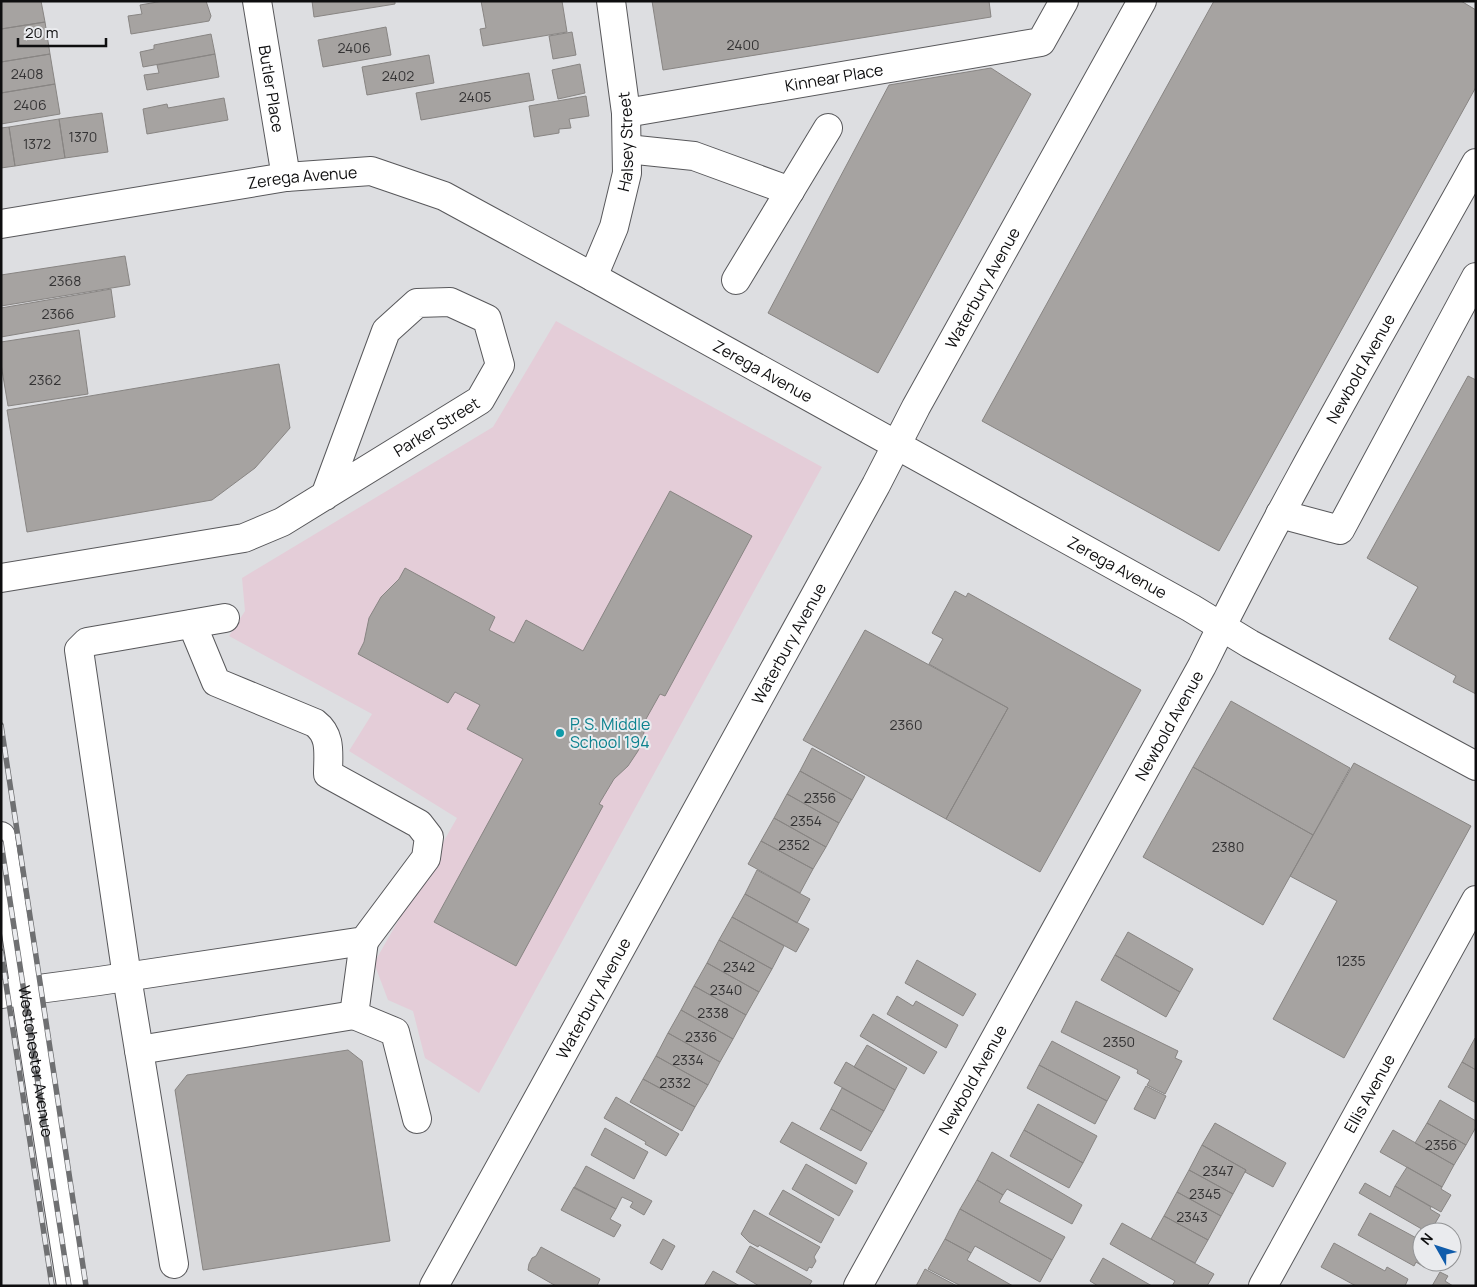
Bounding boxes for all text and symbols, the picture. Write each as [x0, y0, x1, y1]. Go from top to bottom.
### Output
scale bar [18, 15, 105, 47]
text: 20 m [25, 22, 58, 43]
house number: 2400 [726, 35, 760, 54]
house number: 2406 [337, 38, 371, 57]
street label: Butler Place [253, 44, 289, 134]
street label: Kinnear Place [783, 58, 885, 97]
house number: 2408 [11, 64, 43, 83]
house number: 2402 [382, 66, 414, 85]
house number: 2405 [459, 87, 491, 106]
street label: Halsey Street [612, 91, 638, 194]
house number: 2406 [13, 95, 47, 114]
house number: 1370 [69, 127, 97, 146]
house number: 1372 [23, 134, 51, 153]
street label: Zerega Avenue [246, 161, 358, 194]
street label: Waterbury Avenue [940, 223, 1025, 352]
house number: 2368 [49, 271, 81, 290]
house number: 2366 [41, 304, 75, 323]
street label: Newbold Avenue [1321, 310, 1400, 427]
street label: Zerega Avenue [709, 335, 817, 407]
house number: 2362 [29, 370, 61, 389]
street label: Parker Street [389, 392, 484, 462]
street label: Zerega Avenue [1064, 531, 1171, 604]
street label: Waterbury Avenue [746, 579, 831, 708]
street label: Newbold Avenue [1130, 667, 1208, 784]
place label: P. S. Middle School 194 [570, 713, 650, 753]
house number: 2360 [890, 715, 922, 734]
marker: P. S. Middle School 194 [554, 727, 566, 739]
house number: 2356 [804, 788, 836, 807]
house number: 2354 [790, 811, 822, 830]
house number: 2352 [778, 835, 810, 854]
house number: 2380 [1212, 837, 1244, 856]
street label: Waterbury Avenue [551, 933, 636, 1063]
house number: 1235 [1336, 951, 1366, 970]
house number: 2342 [723, 957, 755, 976]
house number: 2340 [710, 980, 742, 999]
street label: Westchester Avenue [13, 984, 59, 1139]
house number: 2338 [697, 1003, 729, 1022]
street label: Newbold Avenue [933, 1021, 1012, 1139]
house number: 2336 [685, 1027, 717, 1046]
house number: 2350 [1103, 1032, 1135, 1051]
house number: 2334 [672, 1050, 704, 1069]
street label: Ellis Avenue [1339, 1050, 1400, 1137]
house number: 2332 [659, 1073, 691, 1092]
house number: 2356 [1425, 1135, 1457, 1154]
house number: 2347 [1202, 1161, 1234, 1180]
house number: 2345 [1189, 1184, 1221, 1203]
house number: 2343 [1176, 1207, 1208, 1226]
north arrow [1412, 1222, 1462, 1272]
text: N [1416, 1229, 1437, 1248]

